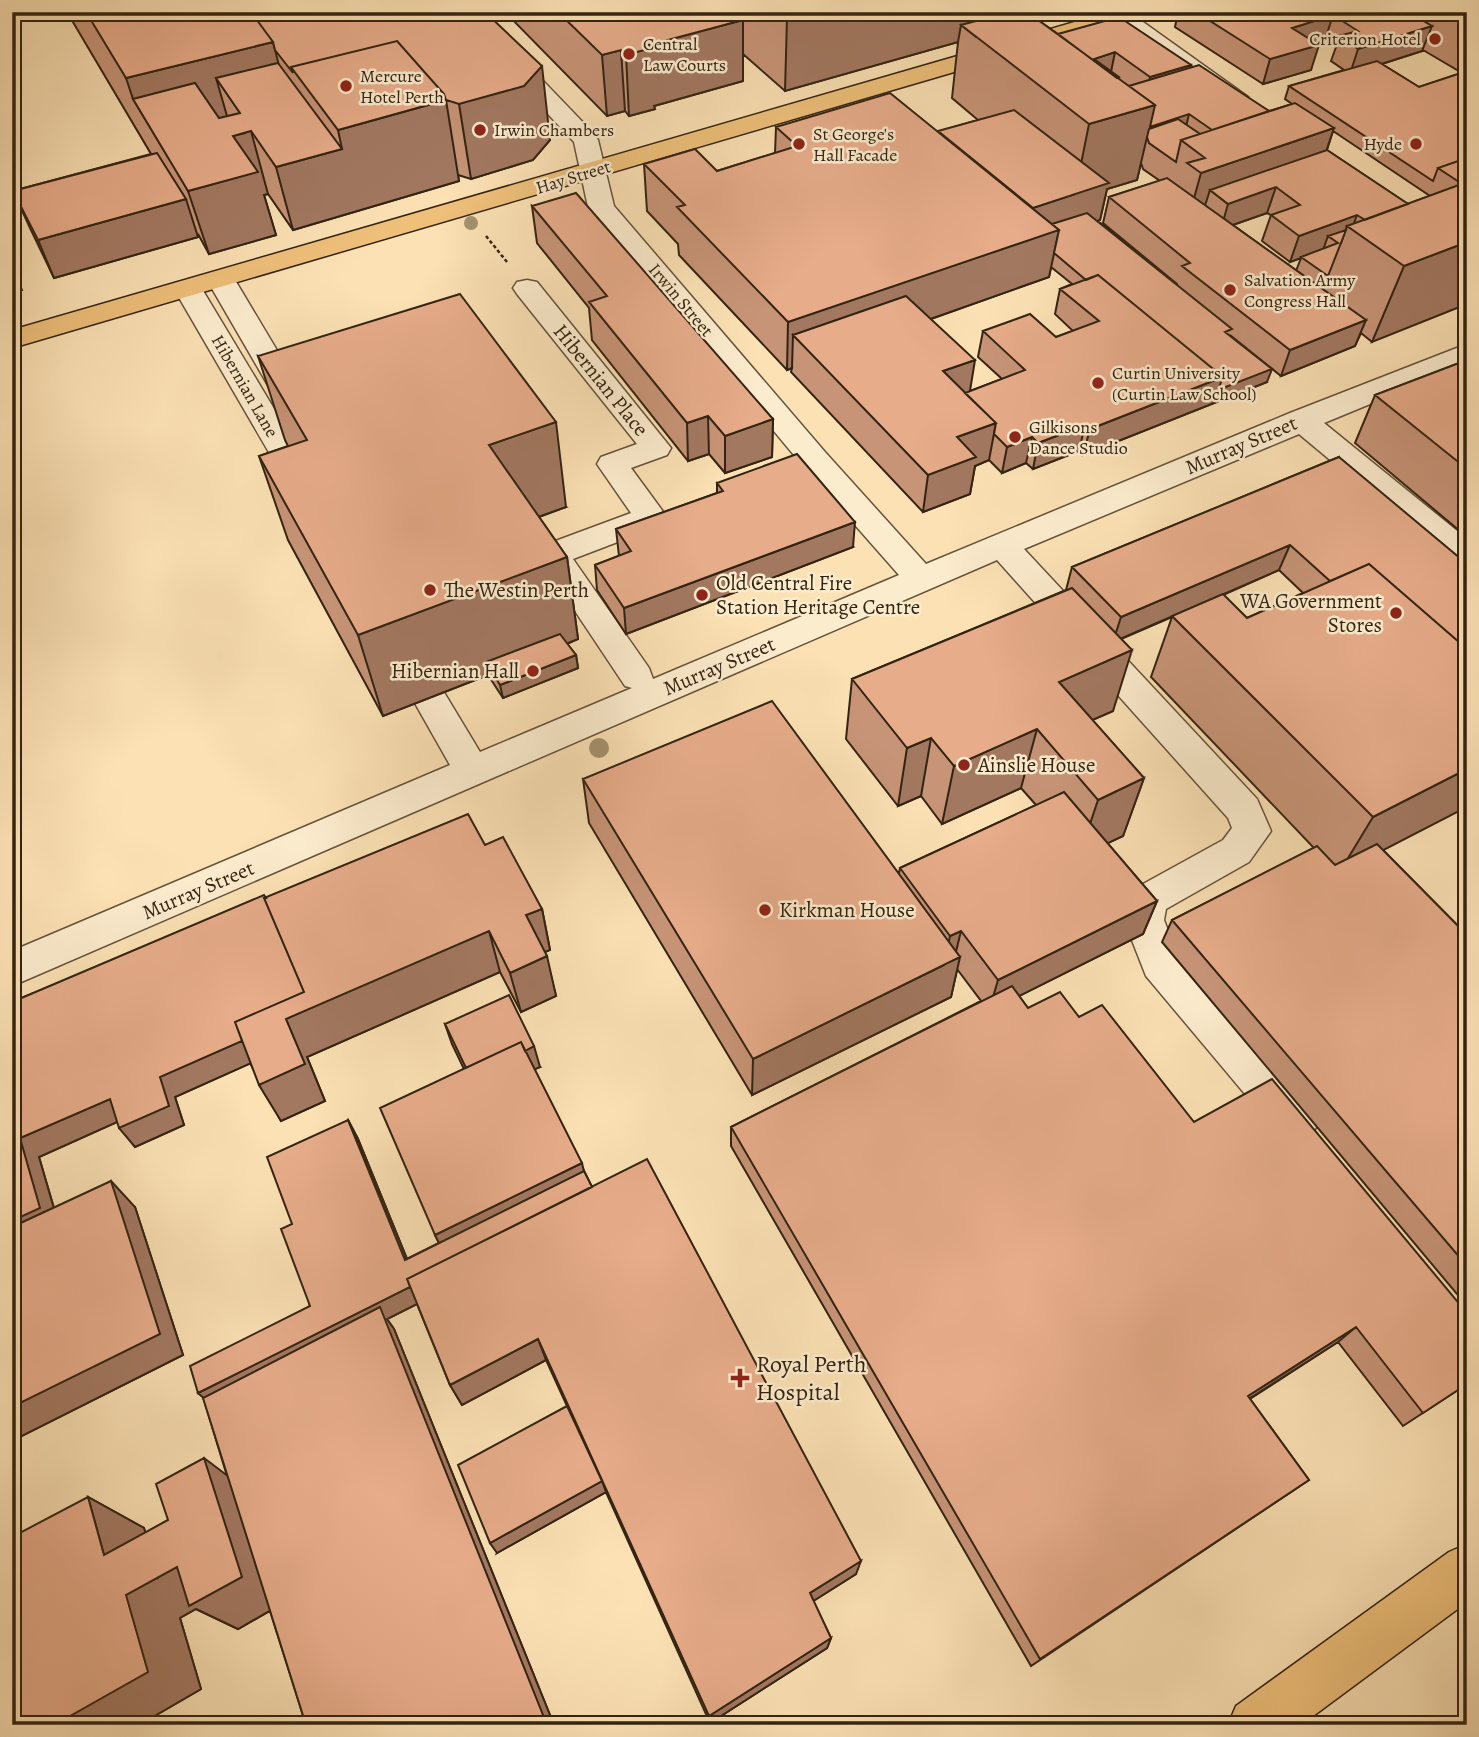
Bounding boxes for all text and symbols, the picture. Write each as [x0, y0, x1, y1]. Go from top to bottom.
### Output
place label: Criterion Hotel [1309, 27, 1422, 51]
marker: Criterion Hotel [1427, 31, 1443, 47]
place label: Central Law Courts [643, 32, 726, 77]
marker: Central Law Courts [621, 46, 637, 62]
place label: Mercure Hotel Perth [360, 64, 444, 109]
marker: Mercure Hotel Perth [338, 78, 354, 94]
place label: Irwin Chambers [494, 118, 614, 142]
marker: Irwin Chambers [472, 122, 488, 138]
place label: St George's Hall Facade [813, 122, 897, 167]
place label: Hyde [1363, 132, 1402, 156]
marker: St George's Hall Facade [791, 136, 807, 152]
marker: Hyde [1408, 136, 1424, 152]
street label: Hay Street [533, 154, 613, 200]
street label: Irwin Street [643, 258, 719, 342]
place label: Salvation Army Congress Hall [1244, 268, 1356, 313]
marker: Salvation Army Congress Hall [1222, 282, 1238, 298]
street label: Hibernian Place [547, 318, 655, 442]
street label: Hibernian Lane [206, 330, 284, 442]
place label: Curtin University (Curtin Law School) [1112, 361, 1256, 406]
marker: Curtin University (Curtin Law School) [1090, 375, 1106, 391]
street label: Murray Street [1181, 409, 1301, 481]
place label: Gilkisons Dance Studio [1029, 415, 1128, 460]
marker: Gilkisons Dance Studio [1007, 429, 1023, 445]
place label: Old Central Fire Station Heritage Centre [716, 569, 920, 621]
place label: The Westin Perth [444, 576, 589, 604]
marker: The Westin Perth [422, 582, 438, 598]
marker: Old Central Fire Station Heritage Centre [694, 587, 710, 603]
place label: WA Government Stores [1239, 587, 1382, 639]
marker: WA Government Stores [1388, 605, 1404, 621]
street label: Murray Street [659, 630, 779, 702]
place label: Hibernian Hall [391, 657, 519, 685]
marker: Hibernian Hall [525, 663, 541, 679]
place label: Ainslie House [977, 751, 1095, 779]
marker: Ainslie House [956, 757, 972, 773]
street label: Murray Street [138, 854, 258, 926]
place label: Kirkman House [779, 896, 915, 924]
marker: Kirkman House [757, 902, 773, 918]
place label: Royal Perth Hospital [756, 1348, 867, 1408]
marker: Royal Perth Hospital [730, 1368, 750, 1388]

